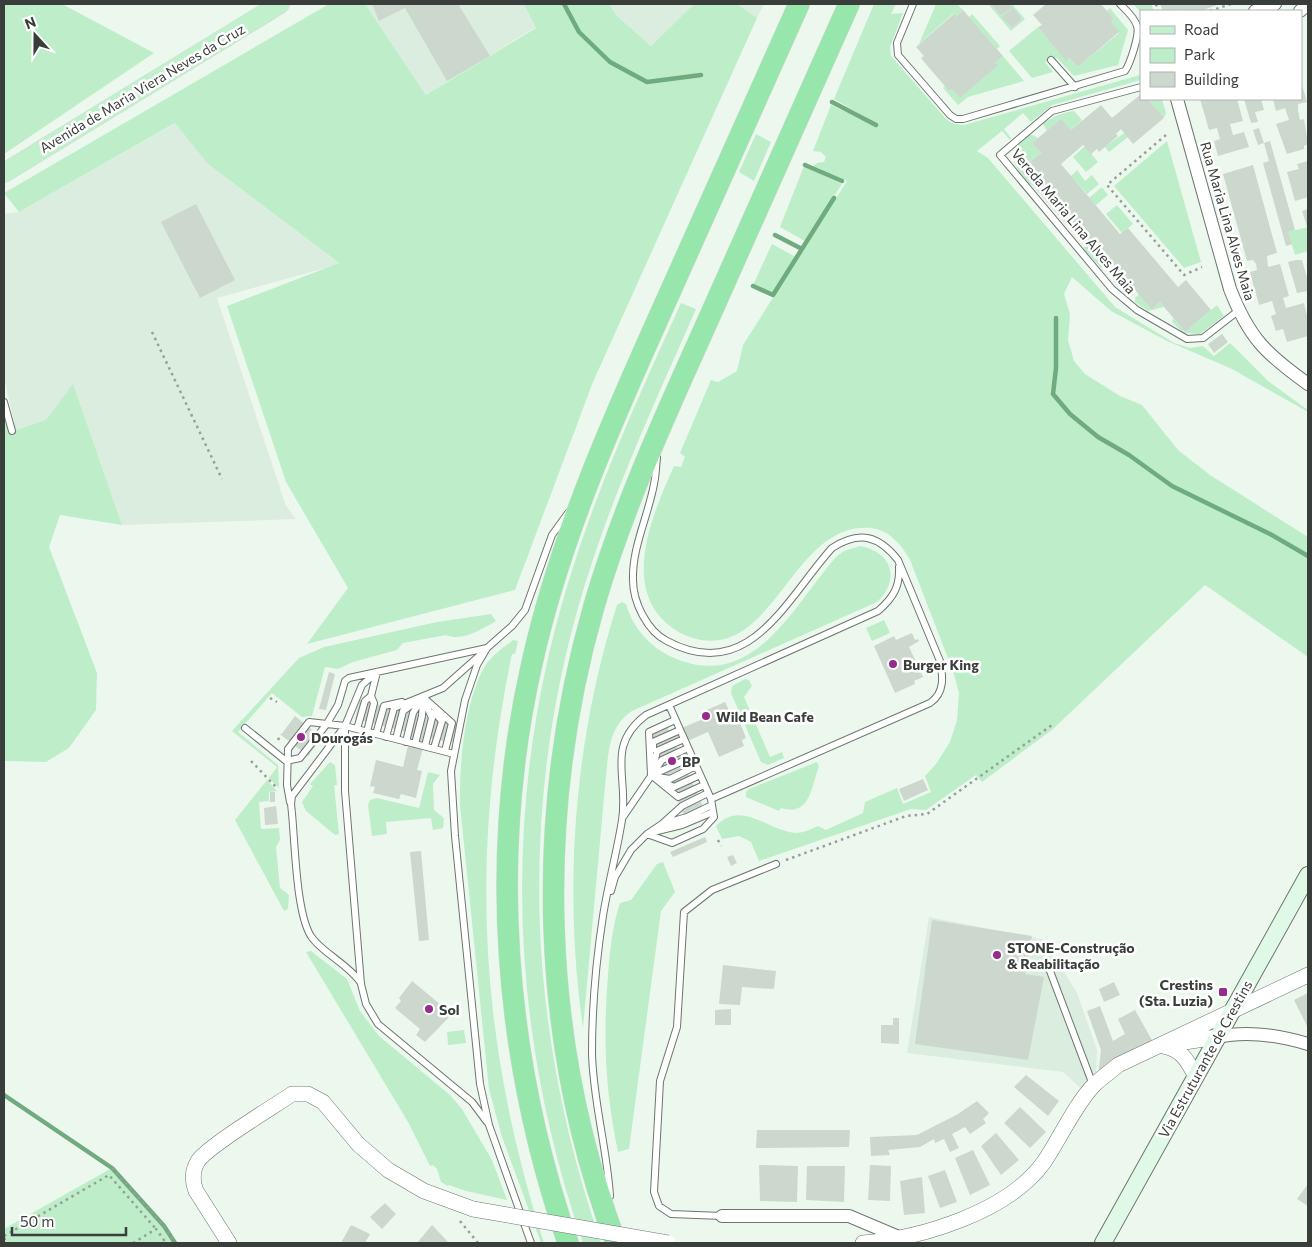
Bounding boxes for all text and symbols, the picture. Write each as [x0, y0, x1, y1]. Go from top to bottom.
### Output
north arrow [10, 10, 60, 60]
legend [1140, 10, 1302, 100]
text: N [22, 13, 38, 32]
street label: Avenida de Maria Viera Neves da Cruz [36, 20, 248, 156]
text: Road [1184, 20, 1219, 38]
text: Park [1184, 45, 1215, 63]
text: Building [1184, 70, 1239, 88]
street label: Rua Maria Lina Alves Maia [1197, 140, 1259, 302]
street label: Vereda Maria Lina Alves Maia [1008, 145, 1140, 297]
place label: Burger King [903, 656, 979, 673]
marker: Burger King [887, 658, 899, 670]
place label: Wild Bean Cafe [716, 708, 814, 725]
marker: Wild Bean Cafe [700, 710, 712, 722]
place label: Dourogás [311, 729, 374, 746]
marker: Dourogás [295, 731, 307, 743]
place label: BP [682, 753, 700, 770]
marker: BP [666, 755, 678, 767]
place label: STONE-Construção & Reabilitação [1007, 939, 1135, 972]
marker: STONE-Construção & Reabilitação [991, 949, 1003, 961]
place label: Crestins (Sta. Luzia) [1139, 976, 1213, 1009]
street label: Via Estruturante de Crestins [1155, 977, 1255, 1141]
marker: Crestins (Sta. Luzia) [1217, 986, 1229, 998]
place label: Sol [439, 1001, 460, 1018]
marker: Sol [423, 1003, 435, 1015]
scale bar [12, 1204, 126, 1236]
text: 50 m [20, 1212, 54, 1230]

